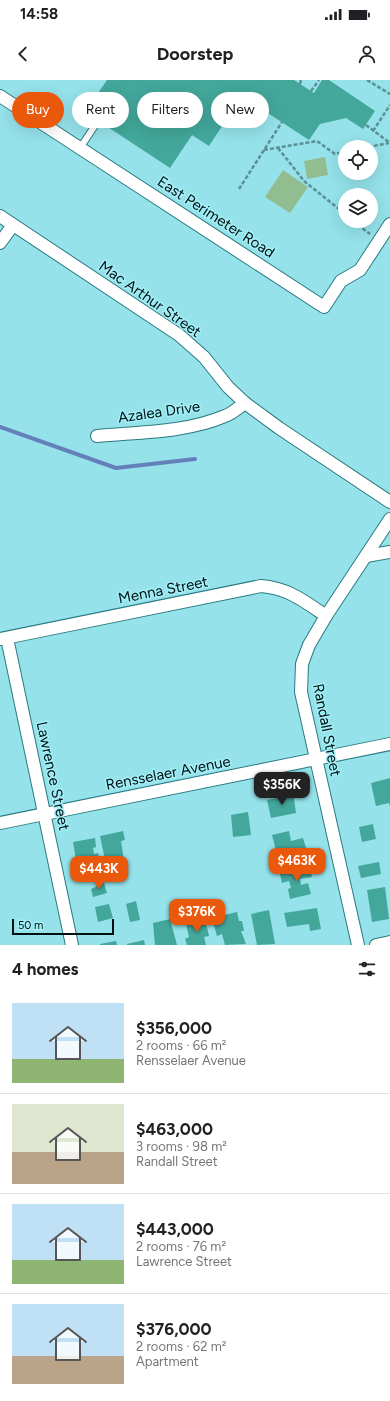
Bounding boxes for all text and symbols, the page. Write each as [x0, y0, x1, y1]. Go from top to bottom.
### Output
text: 14:58 [20, 5, 58, 23]
icon: back [12, 43, 34, 65]
text: Doorstep [157, 43, 233, 65]
icon: person [356, 43, 378, 65]
chip: Buy [12, 92, 64, 128]
chip: Rent [72, 92, 129, 128]
chip: Filters [137, 92, 203, 128]
chip: New [211, 92, 269, 128]
map controls [338, 140, 378, 228]
button: locate [338, 140, 378, 180]
street label: East Perimeter Road [154, 172, 278, 262]
button: layers [338, 188, 378, 228]
street label: Mac Arthur Street [95, 257, 205, 341]
street label: Azalea Drive [117, 397, 201, 427]
street label: Menna Street [117, 572, 210, 608]
street label: Randall Street [309, 682, 345, 778]
street label: Lawrence Street [33, 720, 73, 832]
street label: Rensselaer Avenue [104, 752, 232, 794]
pin: $356K [254, 772, 310, 806]
text: $356K [263, 777, 301, 792]
pin: $463K [269, 848, 325, 882]
text: $463K [278, 853, 316, 868]
pin: $443K [71, 856, 127, 890]
text: $443K [79, 861, 119, 876]
pin: $376K [169, 899, 225, 933]
text: $376K [178, 904, 216, 919]
scale bar [12, 917, 114, 936]
text: 50 m [18, 919, 43, 932]
icon: filters [356, 958, 378, 980]
text: 4 homes [12, 959, 79, 979]
text: $356,000 [136, 1018, 212, 1038]
icon: home [44, 1019, 92, 1067]
text: 2 rooms · 66 m² [136, 1038, 226, 1053]
text: Rensselaer Avenue [136, 1053, 246, 1068]
text: $463,000 [136, 1119, 213, 1139]
icon: home [44, 1120, 92, 1168]
text: 3 rooms · 98 m² [136, 1139, 227, 1154]
text: Randall Street [136, 1154, 218, 1169]
text: $443,000 [136, 1219, 214, 1239]
icon: home [44, 1220, 92, 1268]
text: 2 rooms · 76 m² [136, 1239, 226, 1254]
text: Lawrence Street [136, 1254, 232, 1269]
text: $376,000 [136, 1319, 212, 1339]
icon: home [44, 1320, 92, 1368]
text: 2 rooms · 62 m² [136, 1339, 226, 1354]
text: Apartment [136, 1354, 199, 1369]

